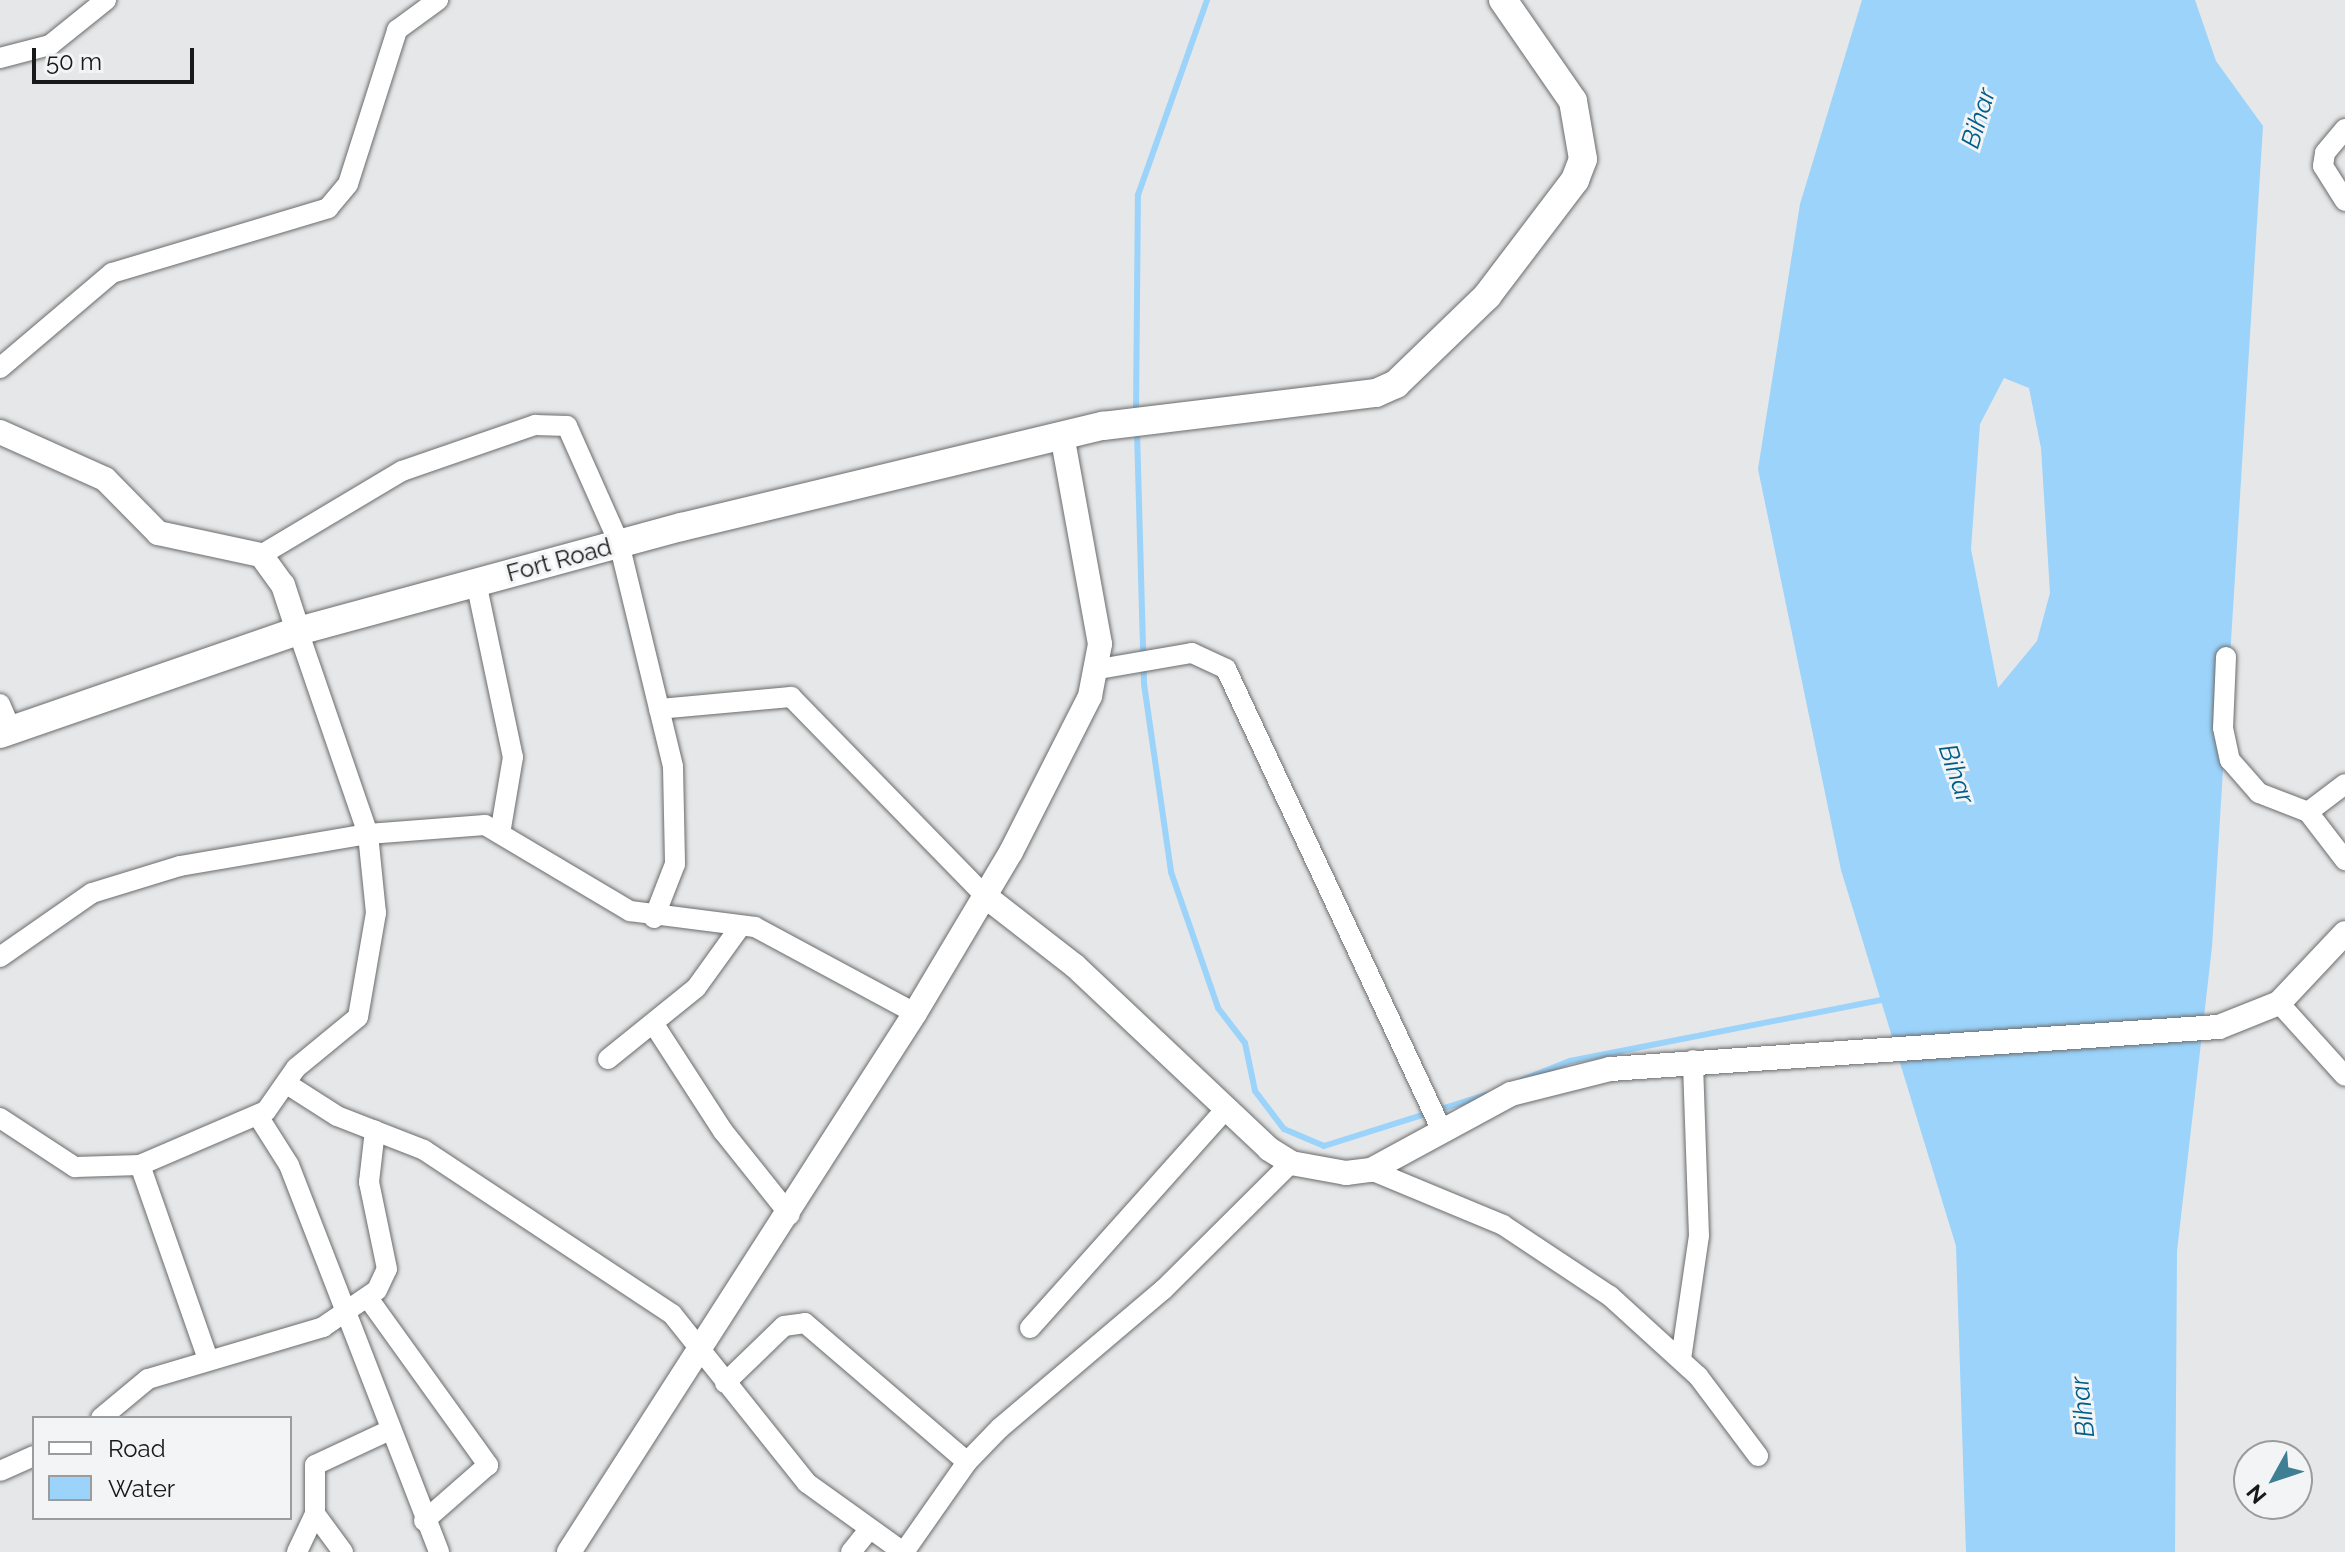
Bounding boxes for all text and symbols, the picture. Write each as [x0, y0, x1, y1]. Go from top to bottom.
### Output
scale bar [36, 32, 198, 82]
text: 50 m [46, 47, 102, 76]
water label: Bihar [1955, 84, 2003, 152]
street label: Fort Road [503, 532, 615, 588]
water label: Bihar [1931, 740, 1981, 808]
water label: Bihar [2064, 1375, 2102, 1439]
legend [32, 1416, 292, 1520]
text: Road [108, 1434, 166, 1463]
north arrow [2233, 1440, 2313, 1520]
text: Water [108, 1474, 175, 1503]
text: N [2241, 1479, 2272, 1509]

